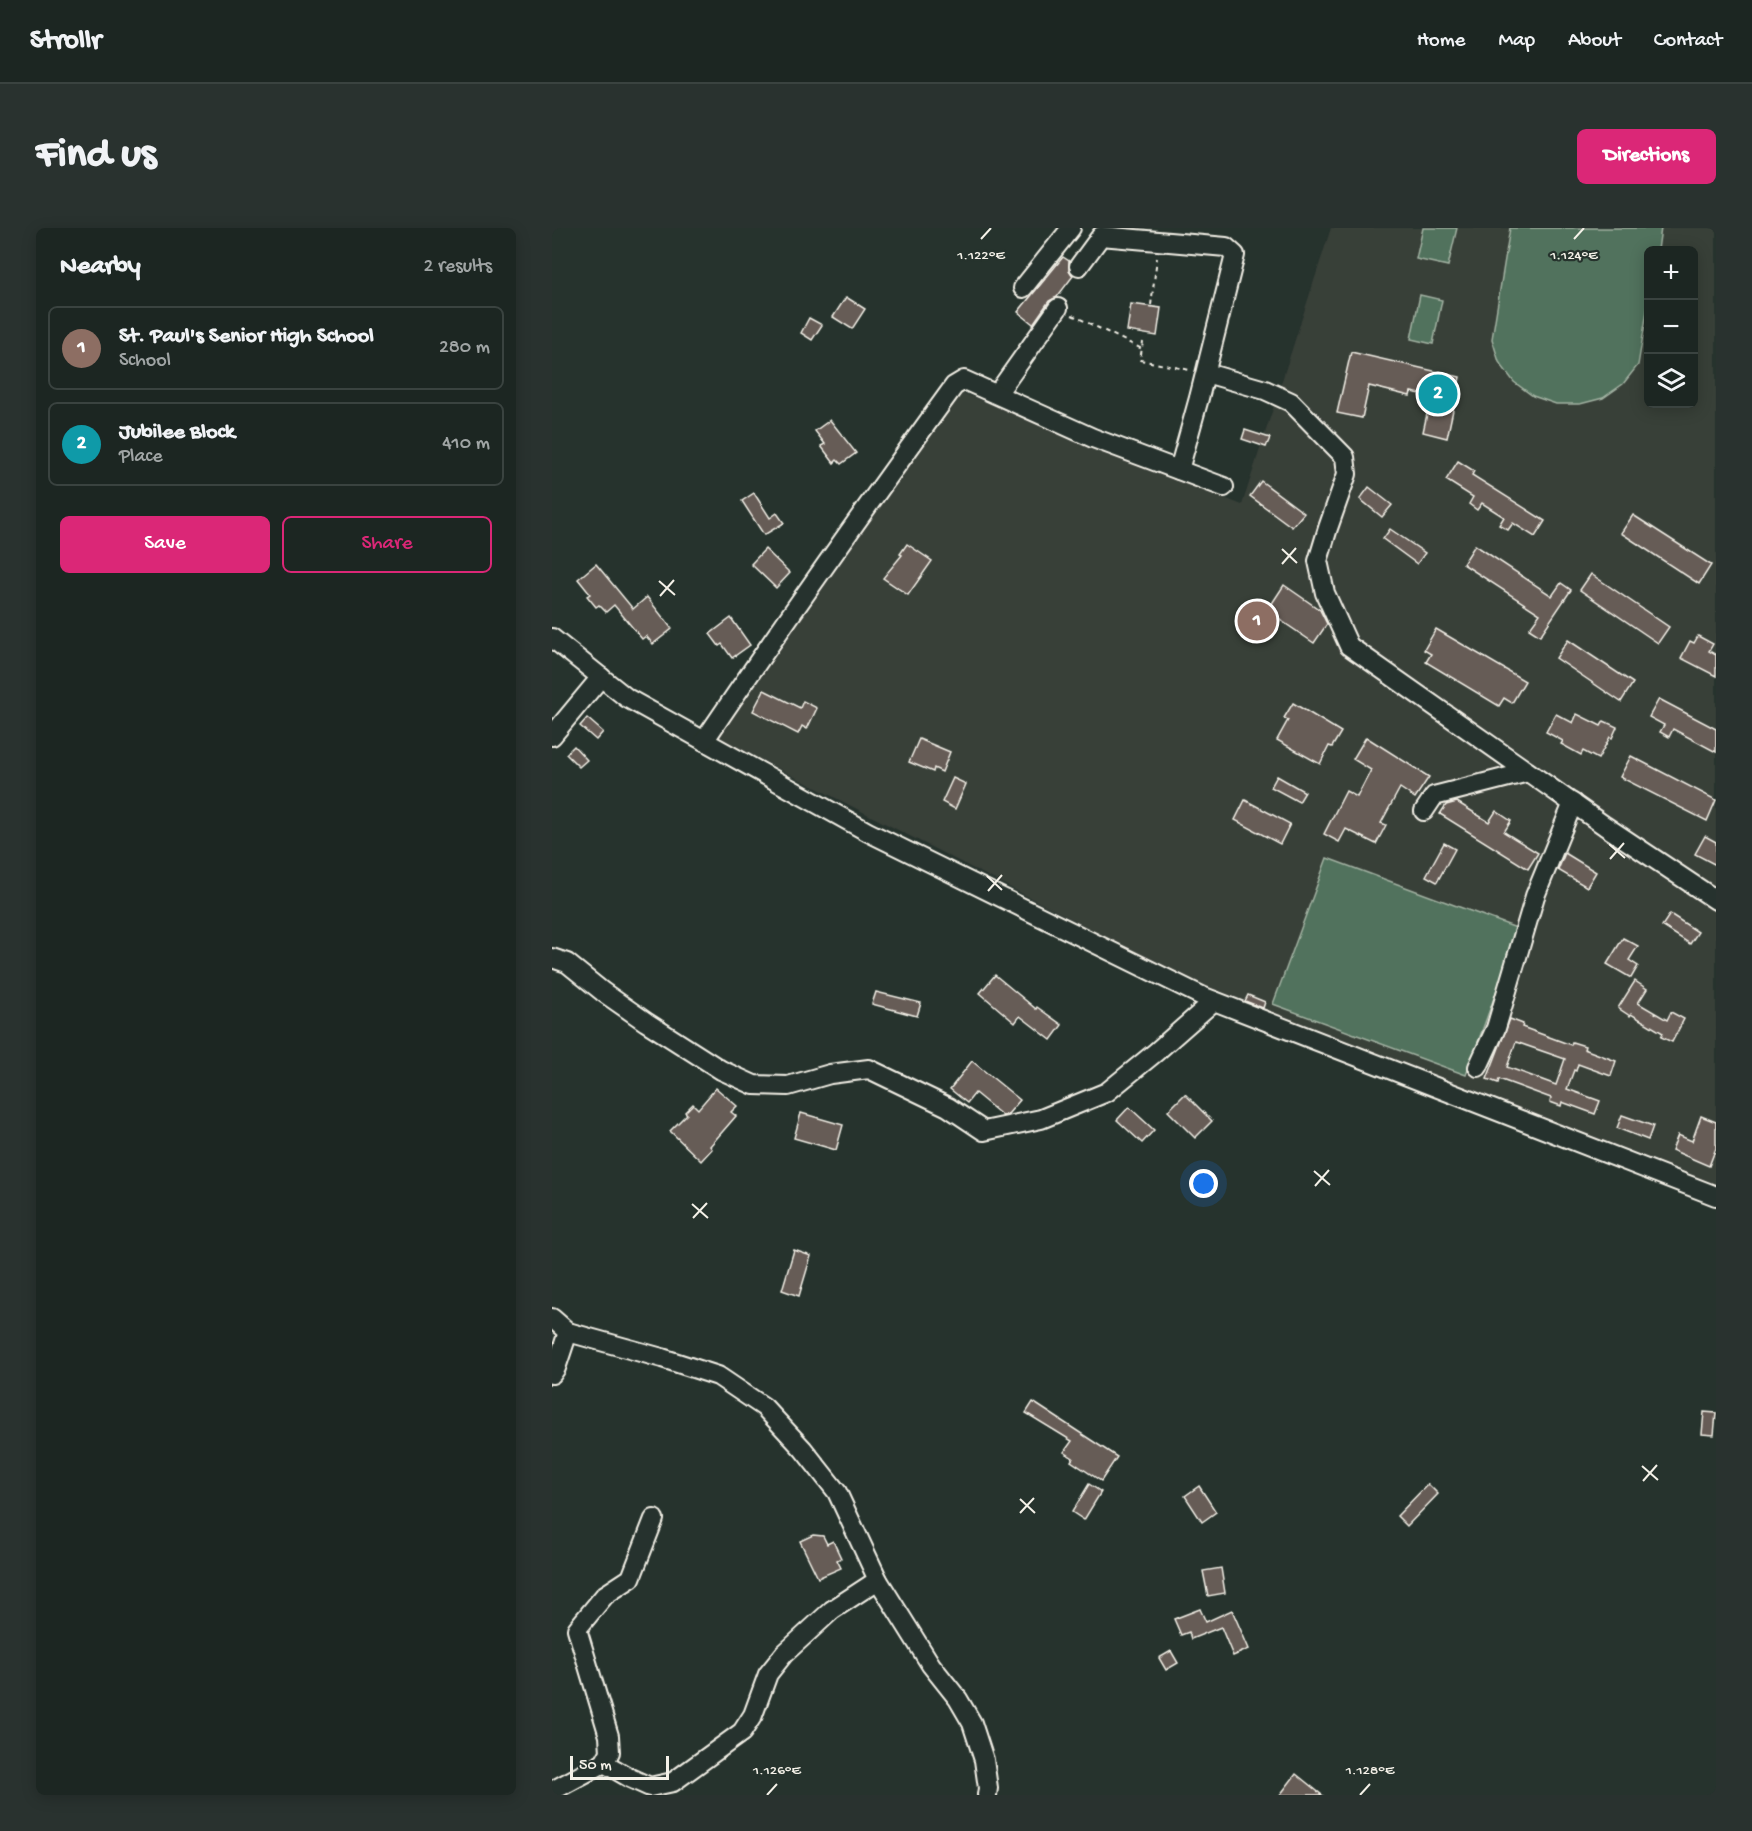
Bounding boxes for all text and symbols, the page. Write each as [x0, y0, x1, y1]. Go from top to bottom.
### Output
text: Strollr [30, 25, 101, 58]
text: Home [1417, 29, 1465, 54]
text: Map [1498, 29, 1535, 54]
text: About [1568, 29, 1621, 54]
text: Contact [1654, 29, 1722, 54]
button: Directions [1577, 129, 1716, 184]
text: Find us [36, 132, 156, 181]
map controls [1644, 246, 1698, 408]
button: + [1644, 246, 1698, 300]
text: 1.122°E [956, 247, 1005, 265]
text: 1.124°E [1549, 247, 1598, 265]
text: Nearby [60, 252, 141, 283]
text: 2 results [423, 256, 492, 279]
button: − [1644, 300, 1698, 354]
text: St. Paul's Senior High School [119, 324, 374, 350]
text: 1 [77, 337, 86, 360]
text: 280 m [439, 337, 490, 360]
text: School [119, 350, 171, 373]
button: layers [1644, 354, 1698, 408]
pin: 2 [1418, 372, 1458, 416]
text: Jubilee Block [119, 420, 235, 446]
text: 2 [77, 433, 86, 456]
text: 410 m [442, 433, 490, 456]
text: Place [119, 446, 163, 469]
button: Save [60, 516, 270, 573]
button: Share [282, 516, 492, 573]
pin: 1 [1238, 598, 1276, 644]
your location [1189, 1169, 1218, 1198]
scale bar [570, 1753, 669, 1780]
text: 50 m [579, 1757, 612, 1776]
text: 1.126°E [752, 1762, 802, 1780]
text: 1.128°E [1345, 1762, 1395, 1780]

